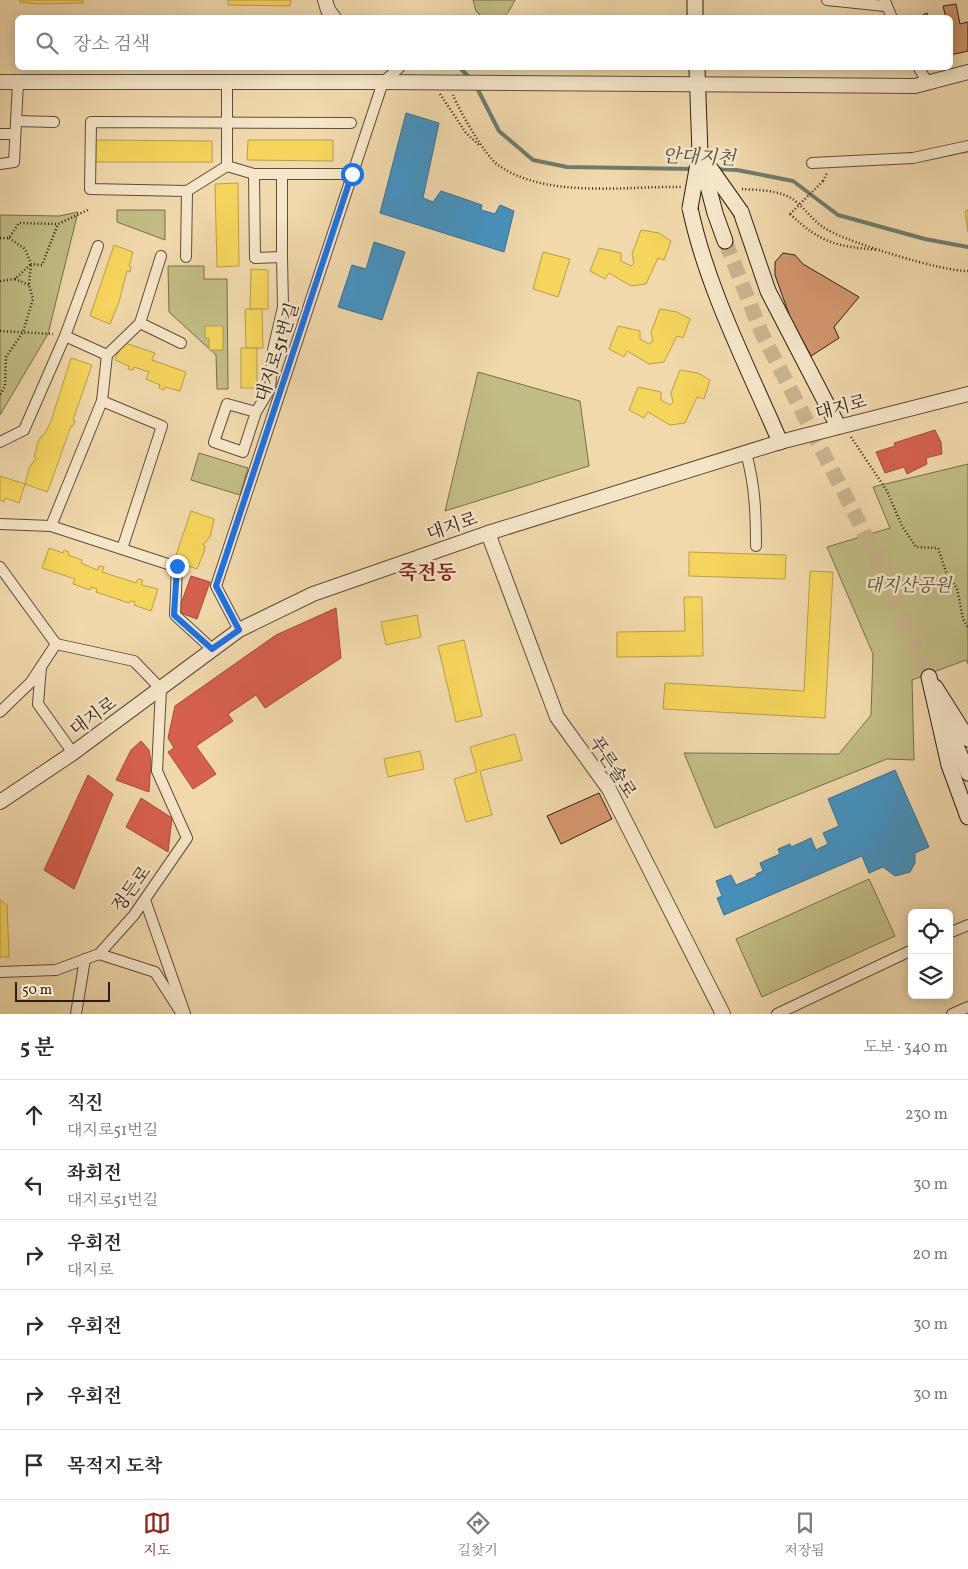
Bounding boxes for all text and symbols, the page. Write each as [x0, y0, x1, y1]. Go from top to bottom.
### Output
search box [15, 15, 953, 70]
icon: search [33, 29, 61, 57]
text: 장소 검색 [73, 32, 150, 58]
water label: 안대지천 [662, 144, 738, 172]
route start [341, 163, 364, 186]
street label: 대지로51번길 [251, 300, 306, 405]
street label: 대지로 [813, 390, 870, 427]
street label: 대지로 [424, 507, 481, 548]
route end [166, 555, 189, 578]
district label: 죽전동 [398, 560, 457, 588]
park label: 대지산공원 [865, 574, 953, 599]
street label: 대지로 [65, 692, 122, 743]
street label: 푸른솔로 [582, 732, 641, 804]
street label: 정든로 [107, 861, 158, 918]
map controls [908, 909, 953, 999]
button: locate [908, 909, 953, 954]
button: layers [908, 954, 953, 999]
scale bar [15, 979, 110, 1002]
text: 50 m [22, 981, 52, 1000]
text: 5 분 [20, 1034, 55, 1063]
text: 도보 · 340 m [863, 1037, 948, 1059]
text: 직진 [67, 1091, 104, 1117]
icon: ahead [20, 1101, 48, 1129]
text: 230 m [905, 1104, 948, 1126]
text: 대지로51번길 [67, 1120, 158, 1142]
text: 좌회전 [67, 1161, 122, 1187]
icon: left [20, 1171, 48, 1199]
text: 30 m [913, 1174, 948, 1196]
text: 대지로51번길 [67, 1190, 158, 1212]
text: 우회전 [67, 1231, 122, 1257]
icon: right [20, 1241, 48, 1269]
text: 20 m [913, 1244, 948, 1266]
text: 대지로 [67, 1260, 113, 1282]
icon: right [20, 1311, 48, 1339]
text: 우회전 [67, 1314, 122, 1340]
text: 30 m [913, 1314, 948, 1336]
icon: right [20, 1381, 48, 1409]
text: 우회전 [67, 1384, 122, 1410]
text: 30 m [913, 1384, 948, 1406]
icon: arrive [20, 1451, 48, 1479]
text: 목적지 도착 [67, 1454, 163, 1480]
tab: 지도 [143, 1509, 171, 1561]
tab: 길찾기 [457, 1509, 498, 1561]
tab: 저장됨 [784, 1509, 825, 1561]

